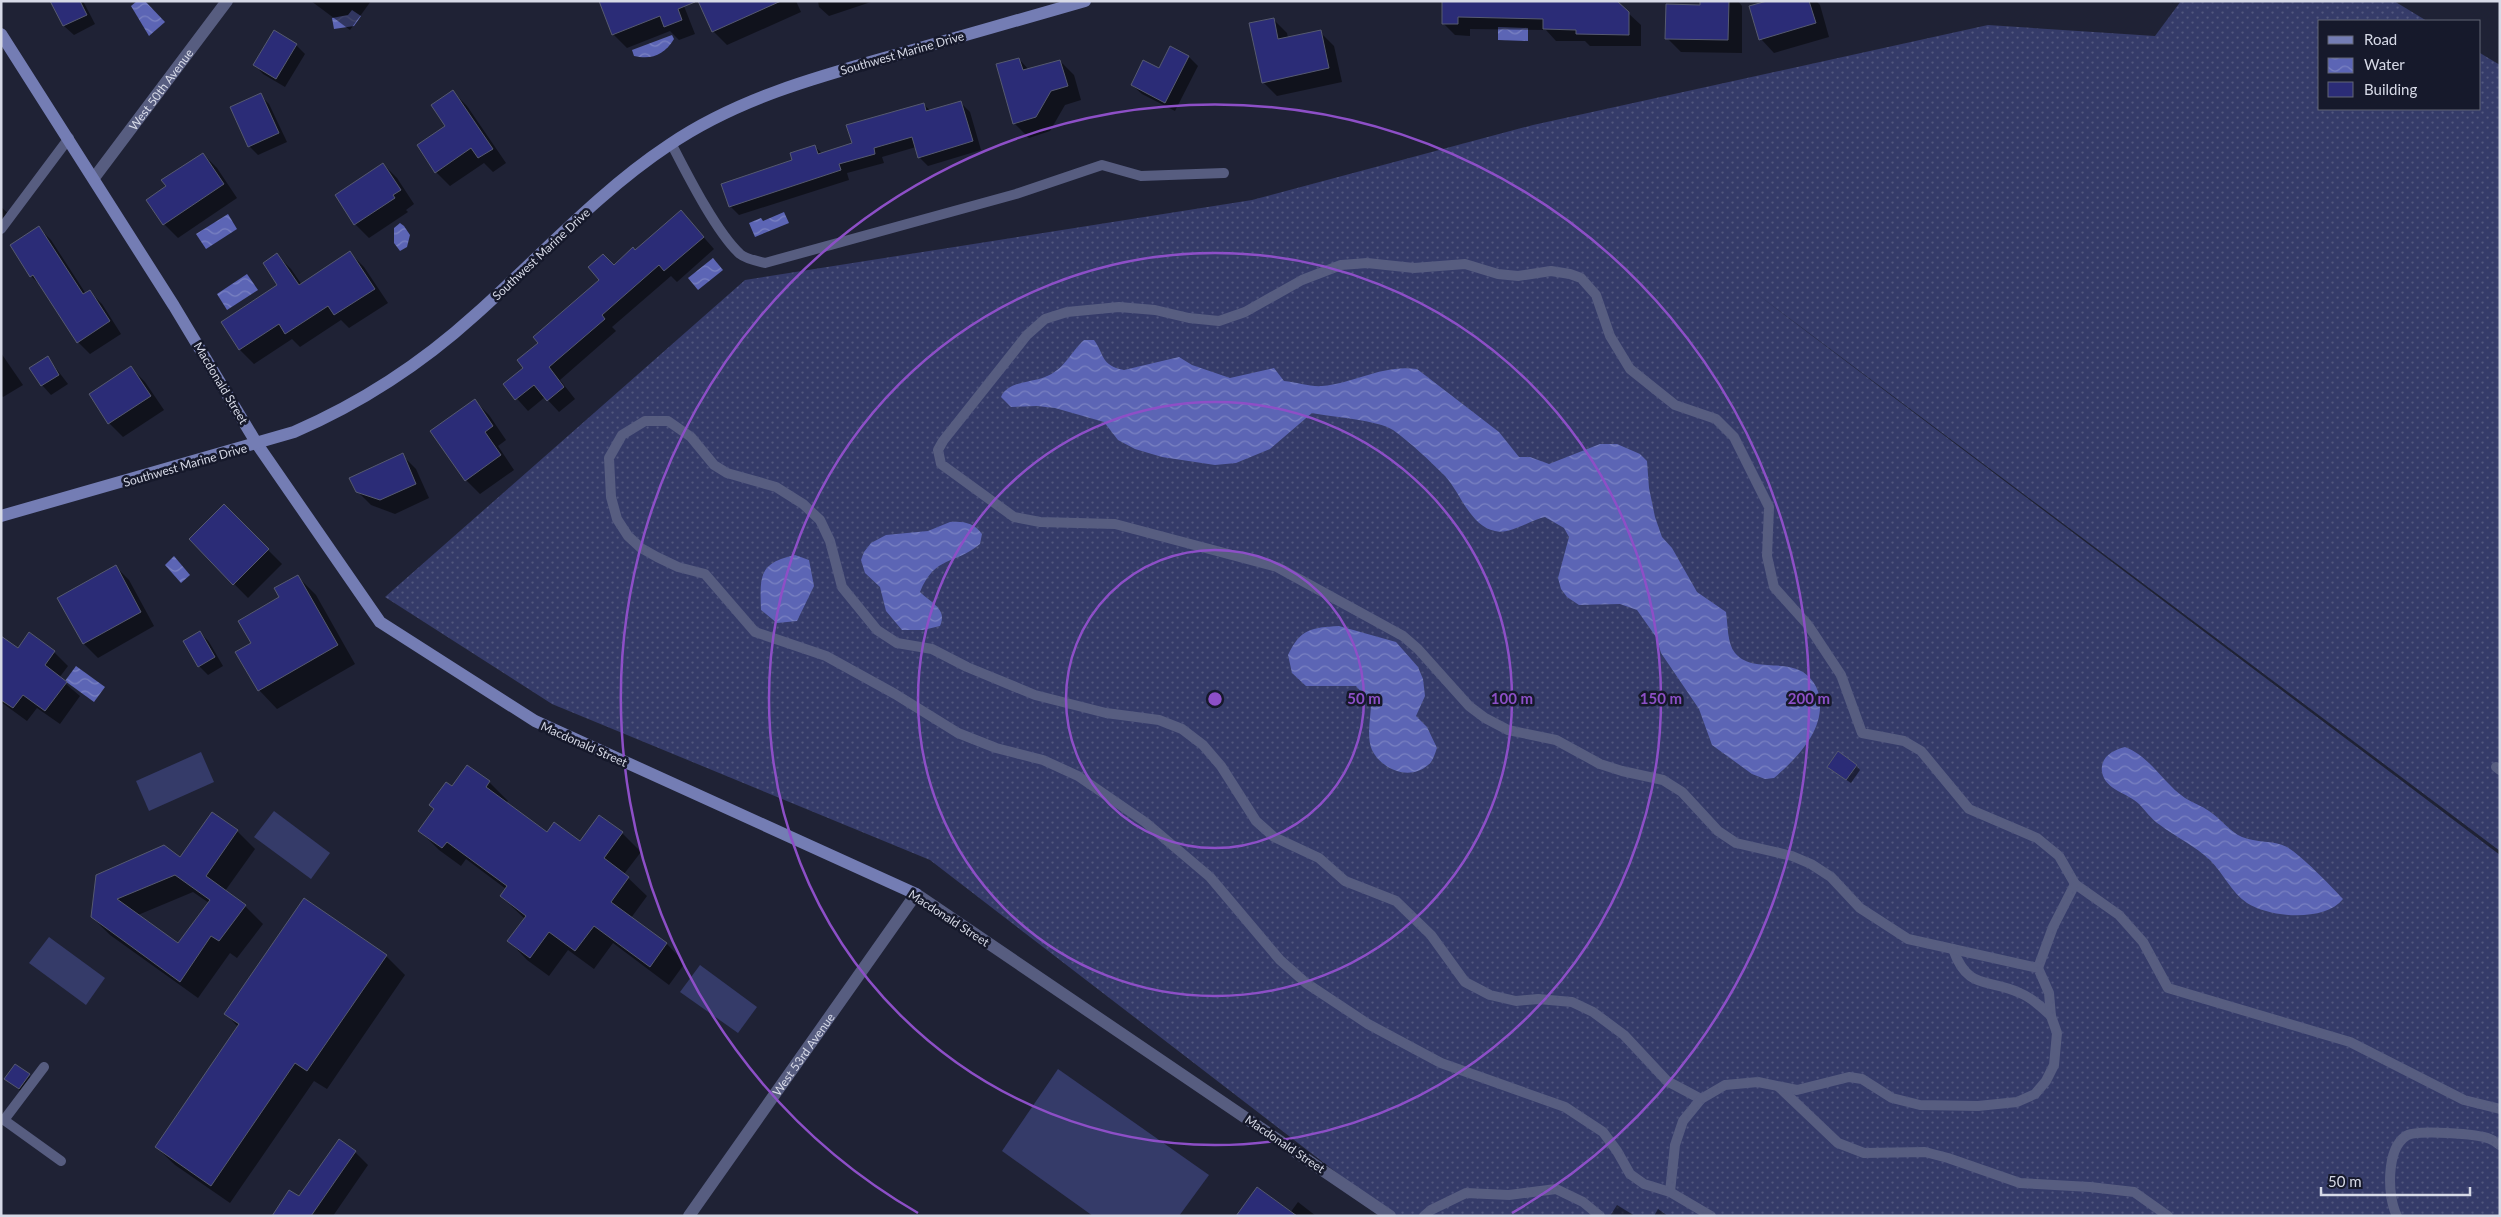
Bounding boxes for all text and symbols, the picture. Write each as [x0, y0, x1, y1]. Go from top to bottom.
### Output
legend [2318, 20, 2481, 110]
street label: Southwest Marine Drive [838, 28, 966, 78]
text: Road [2364, 30, 2397, 48]
street label: West 50th Avenue [125, 46, 196, 133]
text: Water [2364, 55, 2405, 73]
text: Building [2364, 80, 2417, 98]
street label: Southwest Marine Drive [489, 205, 593, 303]
street label: Macdonald Street [191, 339, 252, 427]
street label: Southwest Marine Drive [121, 440, 249, 490]
text: 50 m [1347, 689, 1381, 707]
text: 100 m [1491, 689, 1533, 707]
text: 150 m [1640, 689, 1682, 707]
text: 200 m [1788, 689, 1830, 707]
centre of rings [1206, 690, 1224, 708]
street label: Macdonald Street [538, 718, 630, 770]
street label: Macdonald Street [906, 886, 993, 950]
street label: West 53rd Avenue [769, 1010, 837, 1099]
street label: Macdonald Street [1242, 1112, 1328, 1177]
scale bar [2321, 1164, 2470, 1196]
text: 50 m [2328, 1172, 2362, 1190]

